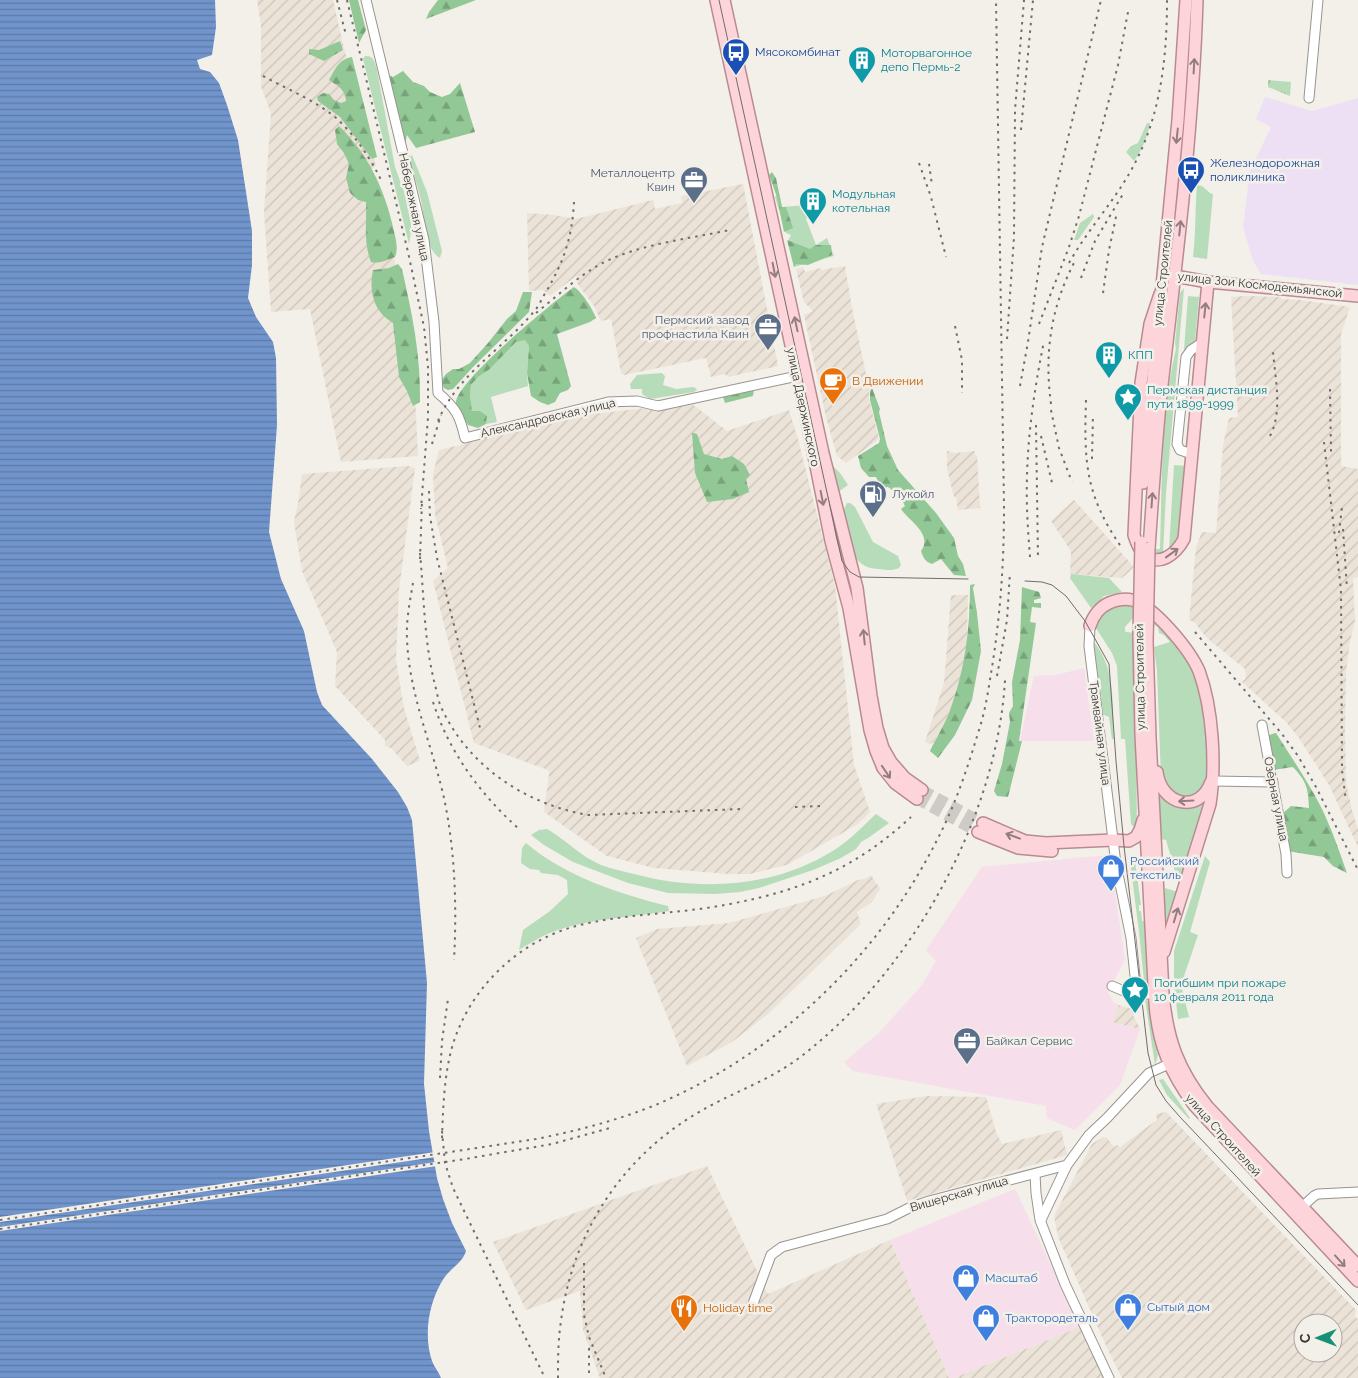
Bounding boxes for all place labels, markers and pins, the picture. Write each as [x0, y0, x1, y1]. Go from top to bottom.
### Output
bus stop icon: Мясокомбинат [721, 37, 751, 76]
place label: Мясокомбинат [755, 45, 841, 59]
building icon: Моторвагонное депо Пермь-2 [847, 45, 877, 84]
place label: Моторвагонное депо Пермь-2 [881, 46, 972, 74]
bus stop icon: Железнодорожная поликлиника [1176, 155, 1206, 194]
place label: Железнодорожная поликлиника [1210, 156, 1320, 184]
office icon: Металлоцентр Квин [679, 165, 709, 204]
place label: Металлоцентр Квин [590, 166, 675, 194]
building icon: Модульная котельная [798, 186, 828, 225]
place label: Модульная котельная [832, 187, 895, 215]
office icon: Пермский завод профнастила Квин [753, 312, 783, 351]
place label: Пермский завод профнастила Квин [642, 313, 749, 341]
building icon: КПП [1094, 340, 1124, 379]
place label: КПП [1128, 348, 1153, 362]
cafe icon: В Движении [818, 366, 848, 405]
place label: В Движении [852, 374, 923, 388]
place icon: Пермская дистанция пути 1899-1999 [1113, 382, 1143, 421]
place label: Пермская дистанция пути 1899-1999 [1147, 383, 1267, 411]
fuel station icon: Лукойл [858, 479, 888, 518]
place label: Лукойл [892, 487, 934, 501]
shop icon: Российский текстиль [1096, 853, 1126, 892]
place label: Российский текстиль [1130, 854, 1199, 882]
place icon: Погибшим при пожаре 10 февраля 2011 года [1120, 975, 1150, 1014]
place label: Погибшим при пожаре 10 февраля 2011 года [1154, 976, 1286, 1004]
office icon: Байкал Сервис [952, 1026, 982, 1065]
place label: Байкал Сервис [986, 1034, 1073, 1048]
shop icon: Масштаб [951, 1263, 981, 1302]
place label: Масштаб [985, 1271, 1038, 1285]
shop icon: Сытый дом [1113, 1292, 1143, 1331]
restaurant icon: Holiday time [669, 1293, 699, 1332]
place label: Сытый дом [1147, 1300, 1210, 1314]
place label: Holiday time [703, 1301, 773, 1315]
shop icon: Трактородеталь [971, 1303, 1001, 1342]
place label: Трактородеталь [1005, 1311, 1098, 1325]

